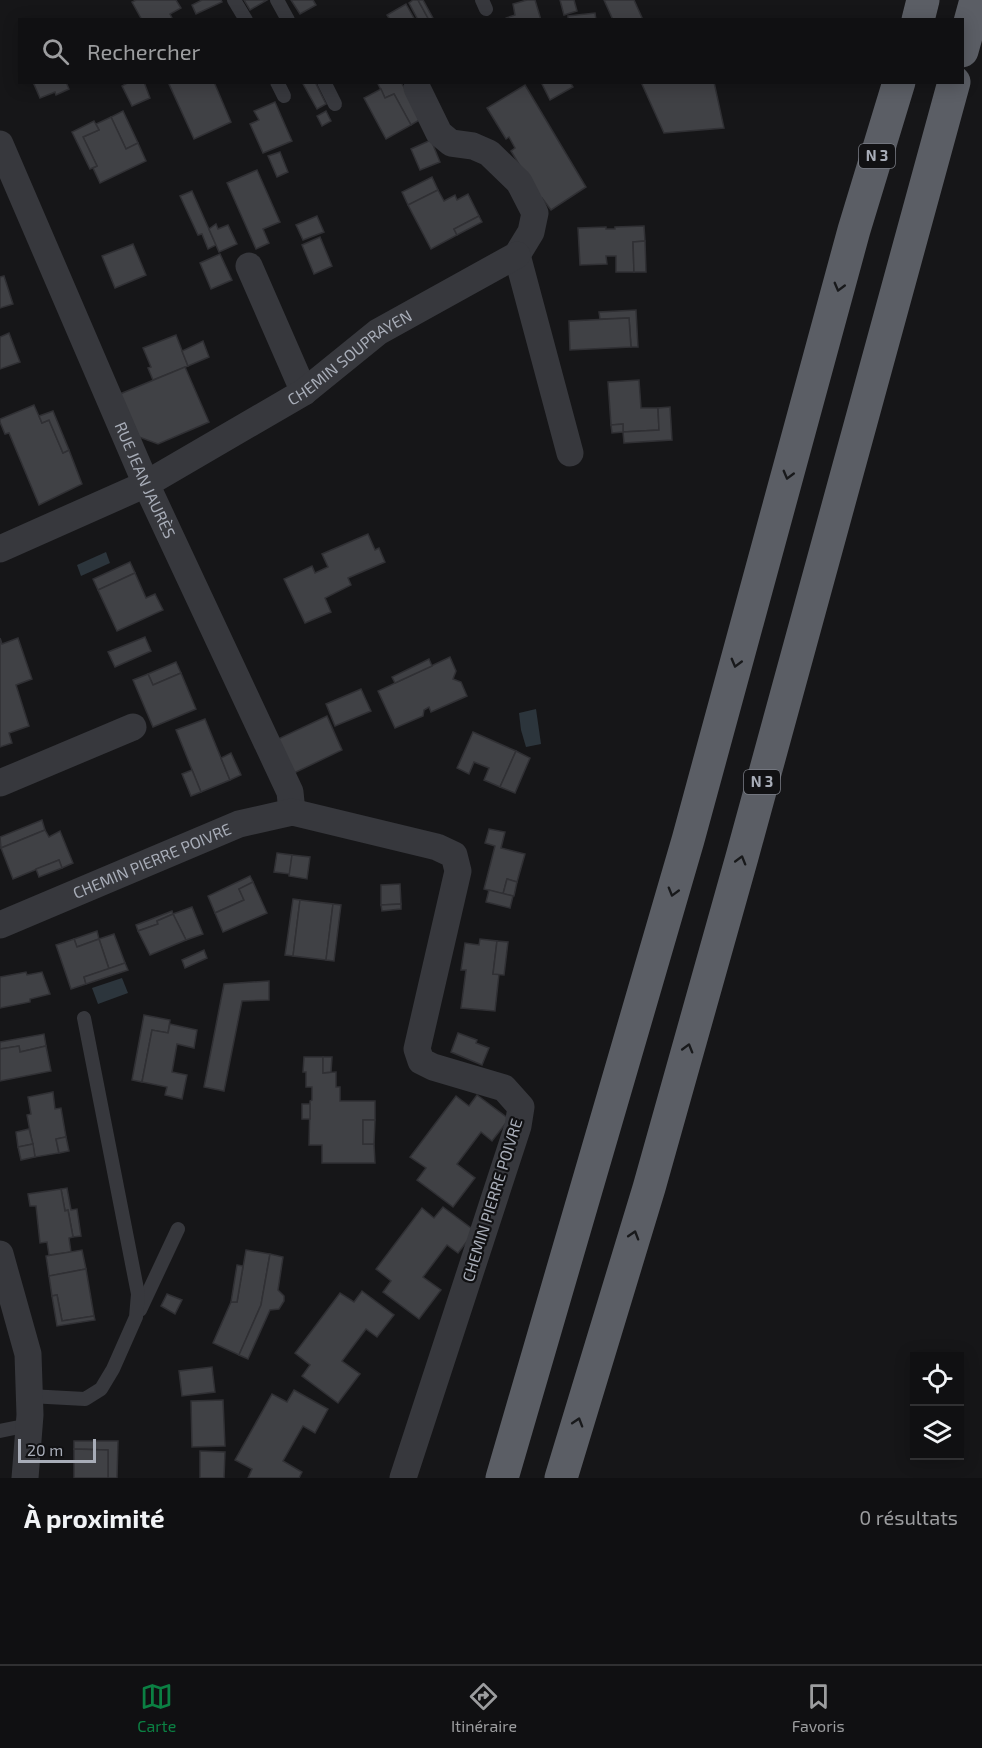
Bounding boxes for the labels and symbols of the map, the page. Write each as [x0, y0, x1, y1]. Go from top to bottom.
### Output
road number: N 3 [859, 144, 895, 168]
one-way arrow [834, 281, 846, 292]
street label: CHEMIN SOUPRAYEN [284, 305, 415, 409]
street label: RUE JEAN JAURÈS [111, 419, 180, 541]
one-way arrow [783, 469, 795, 480]
one-way arrow [731, 658, 744, 668]
road number: N 3 [744, 770, 780, 794]
street label: CHEMIN PIERRE POIVRE [70, 818, 234, 902]
one-way arrow [733, 855, 746, 865]
one-way arrow [668, 886, 680, 896]
one-way arrow [681, 1043, 693, 1054]
street label: CHEMIN PIERRE POIVRE [458, 1116, 525, 1284]
one-way arrow [627, 1230, 639, 1241]
one-way arrow [571, 1417, 583, 1428]
scale bar [18, 1436, 96, 1464]

